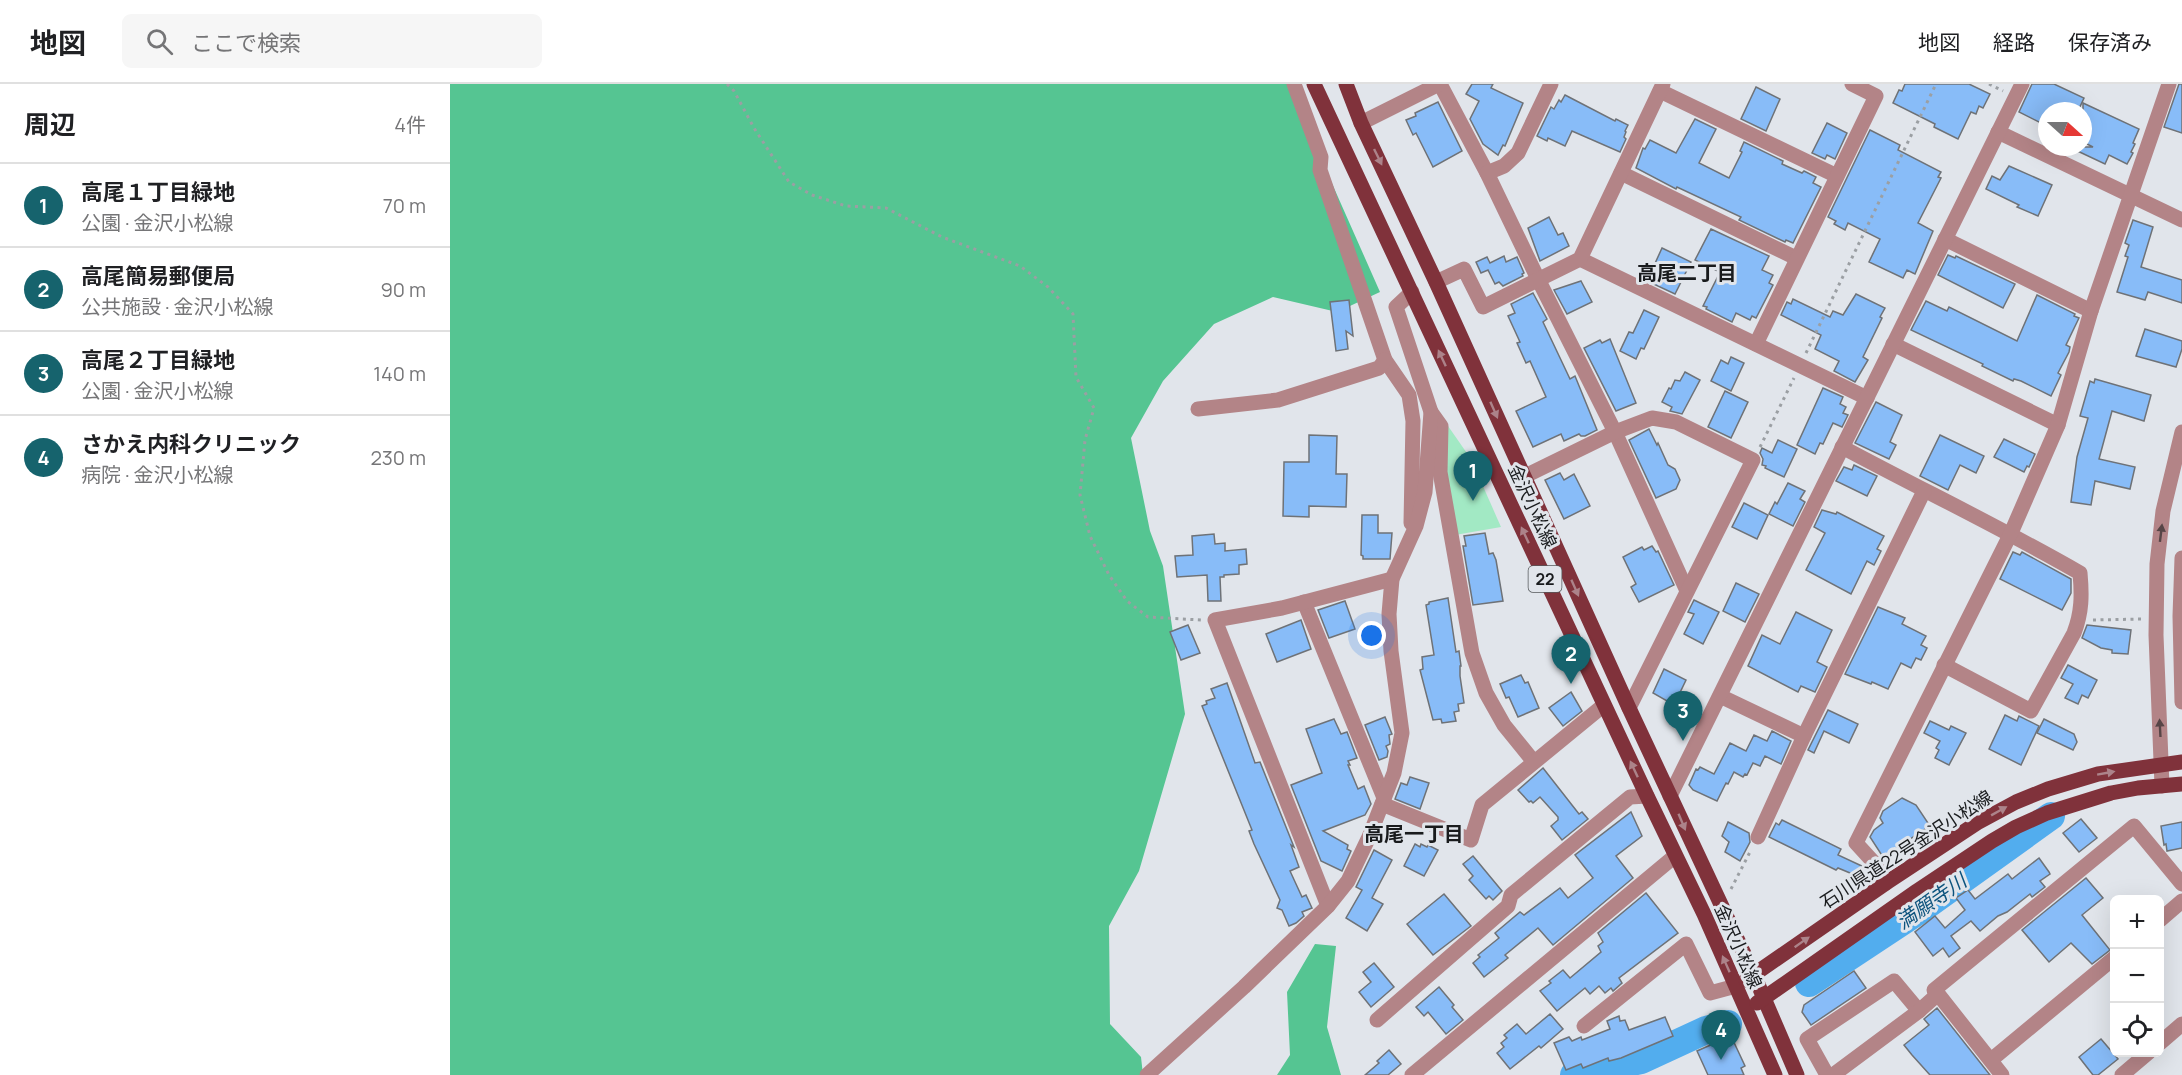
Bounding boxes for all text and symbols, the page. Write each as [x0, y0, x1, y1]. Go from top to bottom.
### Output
search box [122, 14, 542, 68]
text: 地図 [30, 23, 86, 61]
icon: search [143, 25, 176, 58]
text: ここで検索 [191, 28, 301, 58]
text: 地図 [1918, 28, 1960, 56]
text: 経路 [1993, 28, 2035, 56]
text: 保存済み [2068, 28, 2152, 56]
north arrow [2038, 102, 2092, 156]
text: 周辺 [24, 106, 76, 142]
text: 4件 [394, 111, 426, 138]
one-way arrow [1373, 148, 1382, 165]
text: 高尾１丁目緑地 [81, 177, 235, 207]
text: 1 [39, 192, 48, 219]
text: 70 m [383, 192, 426, 219]
text: 公園 · 金沢小松線 [81, 209, 234, 236]
district label: 高尾二丁目 [1637, 259, 1737, 286]
text: 高尾簡易郵便局 [81, 261, 235, 291]
text: 2 [38, 276, 49, 303]
text: 90 m [380, 276, 426, 303]
text: 公共施設 · 金沢小松線 [81, 293, 274, 320]
text: 高尾２丁目緑地 [81, 345, 235, 375]
one-way arrow [1437, 349, 1447, 367]
text: 3 [38, 360, 49, 387]
text: 140 m [373, 360, 426, 387]
text: 公園 · 金沢小松線 [81, 377, 234, 404]
one-way arrow [1490, 402, 1499, 419]
text: さかえ内科クリニック [81, 429, 301, 459]
text: 4 [37, 444, 50, 471]
text: 230 m [370, 444, 426, 471]
pin: 1 [1454, 452, 1492, 501]
street label: 金沢小松線 [1503, 460, 1563, 552]
text: 病院 · 金沢小松線 [81, 461, 234, 488]
one-way arrow [2156, 523, 2165, 542]
one-way arrow [1520, 526, 1529, 543]
road number: 22 [1528, 566, 1562, 592]
one-way arrow [1570, 579, 1579, 596]
your location [1357, 621, 1386, 650]
pin: 2 [1552, 634, 1590, 684]
pin: 3 [1664, 692, 1702, 741]
one-way arrow [2156, 718, 2165, 737]
one-way arrow [1629, 760, 1638, 777]
one-way arrow [2097, 768, 2116, 777]
street label: 石川県道22号金沢小松線 [1815, 784, 1997, 914]
one-way arrow [1991, 806, 2008, 816]
one-way arrow [1677, 814, 1687, 832]
district label: 高尾一丁目 [1364, 820, 1464, 847]
water label: 満願寺川 [1890, 866, 1973, 935]
map controls [2110, 895, 2164, 1057]
button: + [2110, 895, 2164, 949]
street label: 金沢小松線 [1710, 900, 1768, 992]
one-way arrow [1793, 936, 1809, 948]
button: − [2110, 949, 2164, 1003]
one-way arrow [1721, 955, 1730, 973]
button: locate [2110, 1003, 2164, 1057]
pin: 4 [1702, 1010, 1740, 1060]

